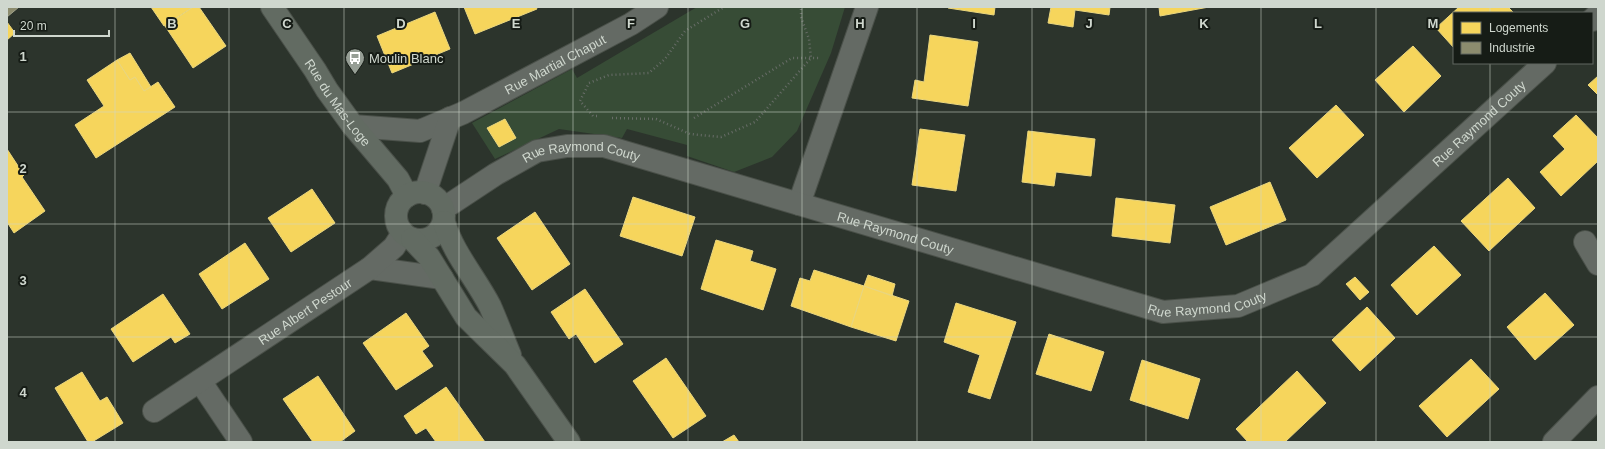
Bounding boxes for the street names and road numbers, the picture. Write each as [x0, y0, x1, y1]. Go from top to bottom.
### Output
street label: Rue Martial Chaput [502, 31, 608, 97]
street label: Rue du Mas-Loge [302, 56, 374, 149]
street label: Rue Raymond Couty [1429, 77, 1529, 169]
street label: Rue Raymond Couty [519, 139, 643, 165]
street label: Rue Raymond Couty [835, 208, 956, 257]
street label: Rue Albert Pestour [255, 274, 355, 347]
street label: Rue Raymond Couty [1146, 287, 1269, 320]

